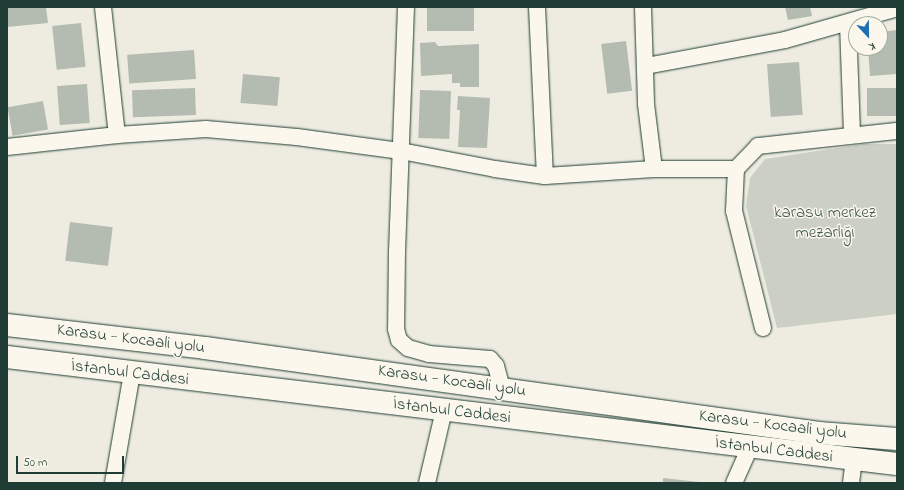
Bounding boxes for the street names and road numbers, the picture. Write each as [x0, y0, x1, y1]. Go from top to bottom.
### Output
street label: Karasu - Kocaali yolu [56, 320, 206, 358]
street label: İstanbul Caddesi [70, 356, 190, 390]
street label: Karasu - Kocaali yolu [377, 361, 527, 401]
street label: İstanbul Caddesi [392, 394, 512, 428]
street label: Karasu - Kocaali yolu [698, 406, 848, 444]
street label: İstanbul Caddesi [714, 433, 834, 467]

